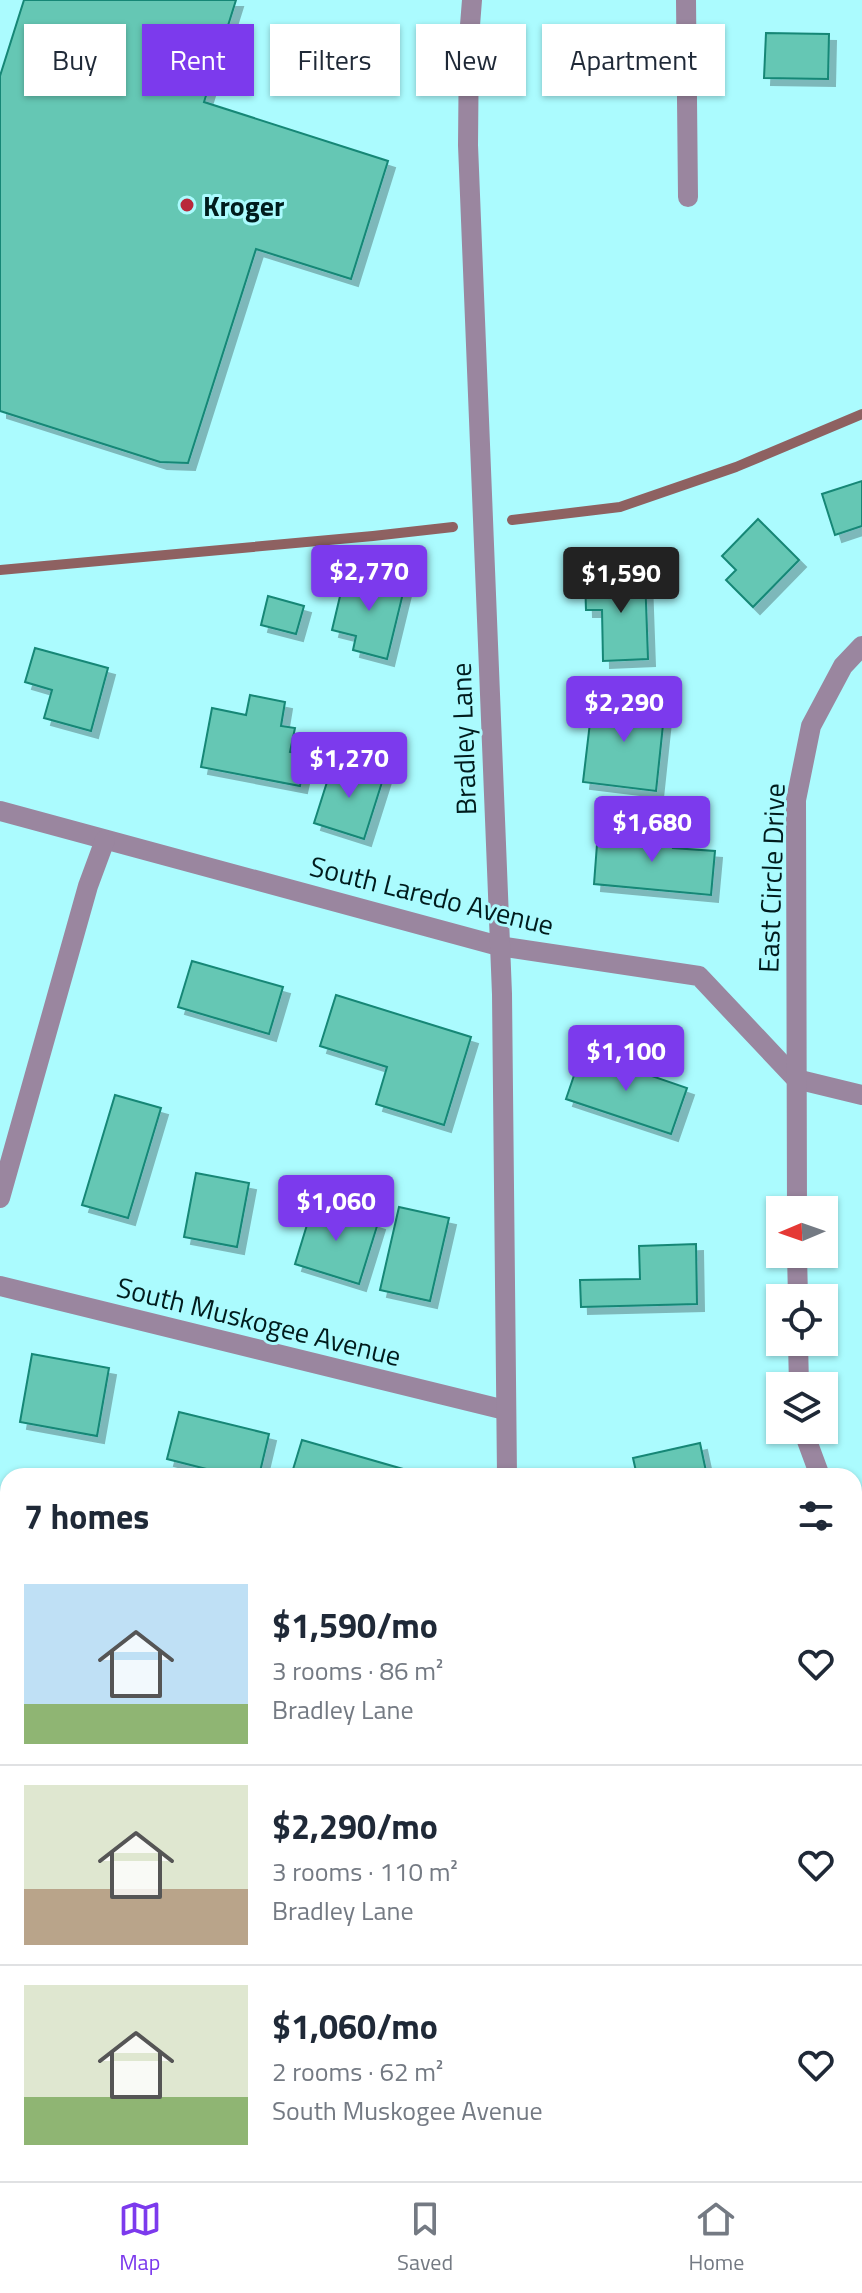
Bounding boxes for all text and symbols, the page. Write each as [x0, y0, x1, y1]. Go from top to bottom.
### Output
chip: Buy [24, 24, 126, 96]
chip: Rent [142, 24, 254, 96]
chip: Filters [270, 24, 400, 96]
chip: New [416, 24, 526, 96]
chip: Apartment [542, 24, 725, 96]
place label: Kroger [203, 184, 284, 227]
marker: Kroger [178, 196, 196, 214]
pin: $2,770 [304, 545, 434, 613]
pin: $1,590 [556, 547, 686, 615]
text: $2,770 [329, 551, 409, 590]
text: $1,590 [581, 553, 661, 592]
street label: Bradley Lane [439, 662, 487, 816]
pin: $2,290 [559, 676, 689, 744]
text: $2,290 [584, 682, 664, 721]
pin: $1,270 [284, 732, 414, 800]
text: $1,270 [309, 738, 389, 777]
street label: East Circle Drive [746, 783, 796, 973]
pin: $1,680 [587, 796, 717, 864]
text: $1,680 [612, 802, 692, 841]
street label: South Laredo Avenue [305, 844, 559, 946]
pin: $1,100 [561, 1025, 691, 1093]
text: $1,100 [586, 1031, 666, 1070]
pin: $1,060 [271, 1175, 401, 1243]
text: $1,060 [296, 1181, 376, 1220]
north arrow [766, 1196, 838, 1268]
map controls [766, 1196, 838, 1444]
street label: South Muskogee Avenue [112, 1265, 406, 1377]
button: locate [766, 1284, 838, 1356]
button: layers [766, 1372, 838, 1444]
text: 7 homes [24, 1490, 149, 1542]
icon: filters [794, 1494, 838, 1538]
text: $1,590/mo [272, 1599, 438, 1651]
icon: home [88, 1616, 184, 1712]
icon: heart [794, 1642, 838, 1686]
text: 3 rooms · 86 m² [272, 1651, 443, 1690]
text: Bradley Lane [272, 1690, 414, 1729]
text: $2,290/mo [272, 1800, 438, 1852]
icon: home [88, 1817, 184, 1913]
icon: heart [794, 1843, 838, 1887]
text: 3 rooms · 110 m² [272, 1852, 458, 1891]
text: Bradley Lane [272, 1891, 414, 1930]
text: $1,060/mo [272, 2000, 438, 2052]
icon: home [88, 2017, 184, 2113]
icon: heart [794, 2043, 838, 2087]
text: 2 rooms · 62 m² [272, 2052, 443, 2091]
text: South Muskogee Avenue [272, 2091, 543, 2130]
tab: Map [118, 2197, 162, 2279]
tab: Saved [397, 2197, 453, 2279]
tab: Home [688, 2197, 744, 2279]

